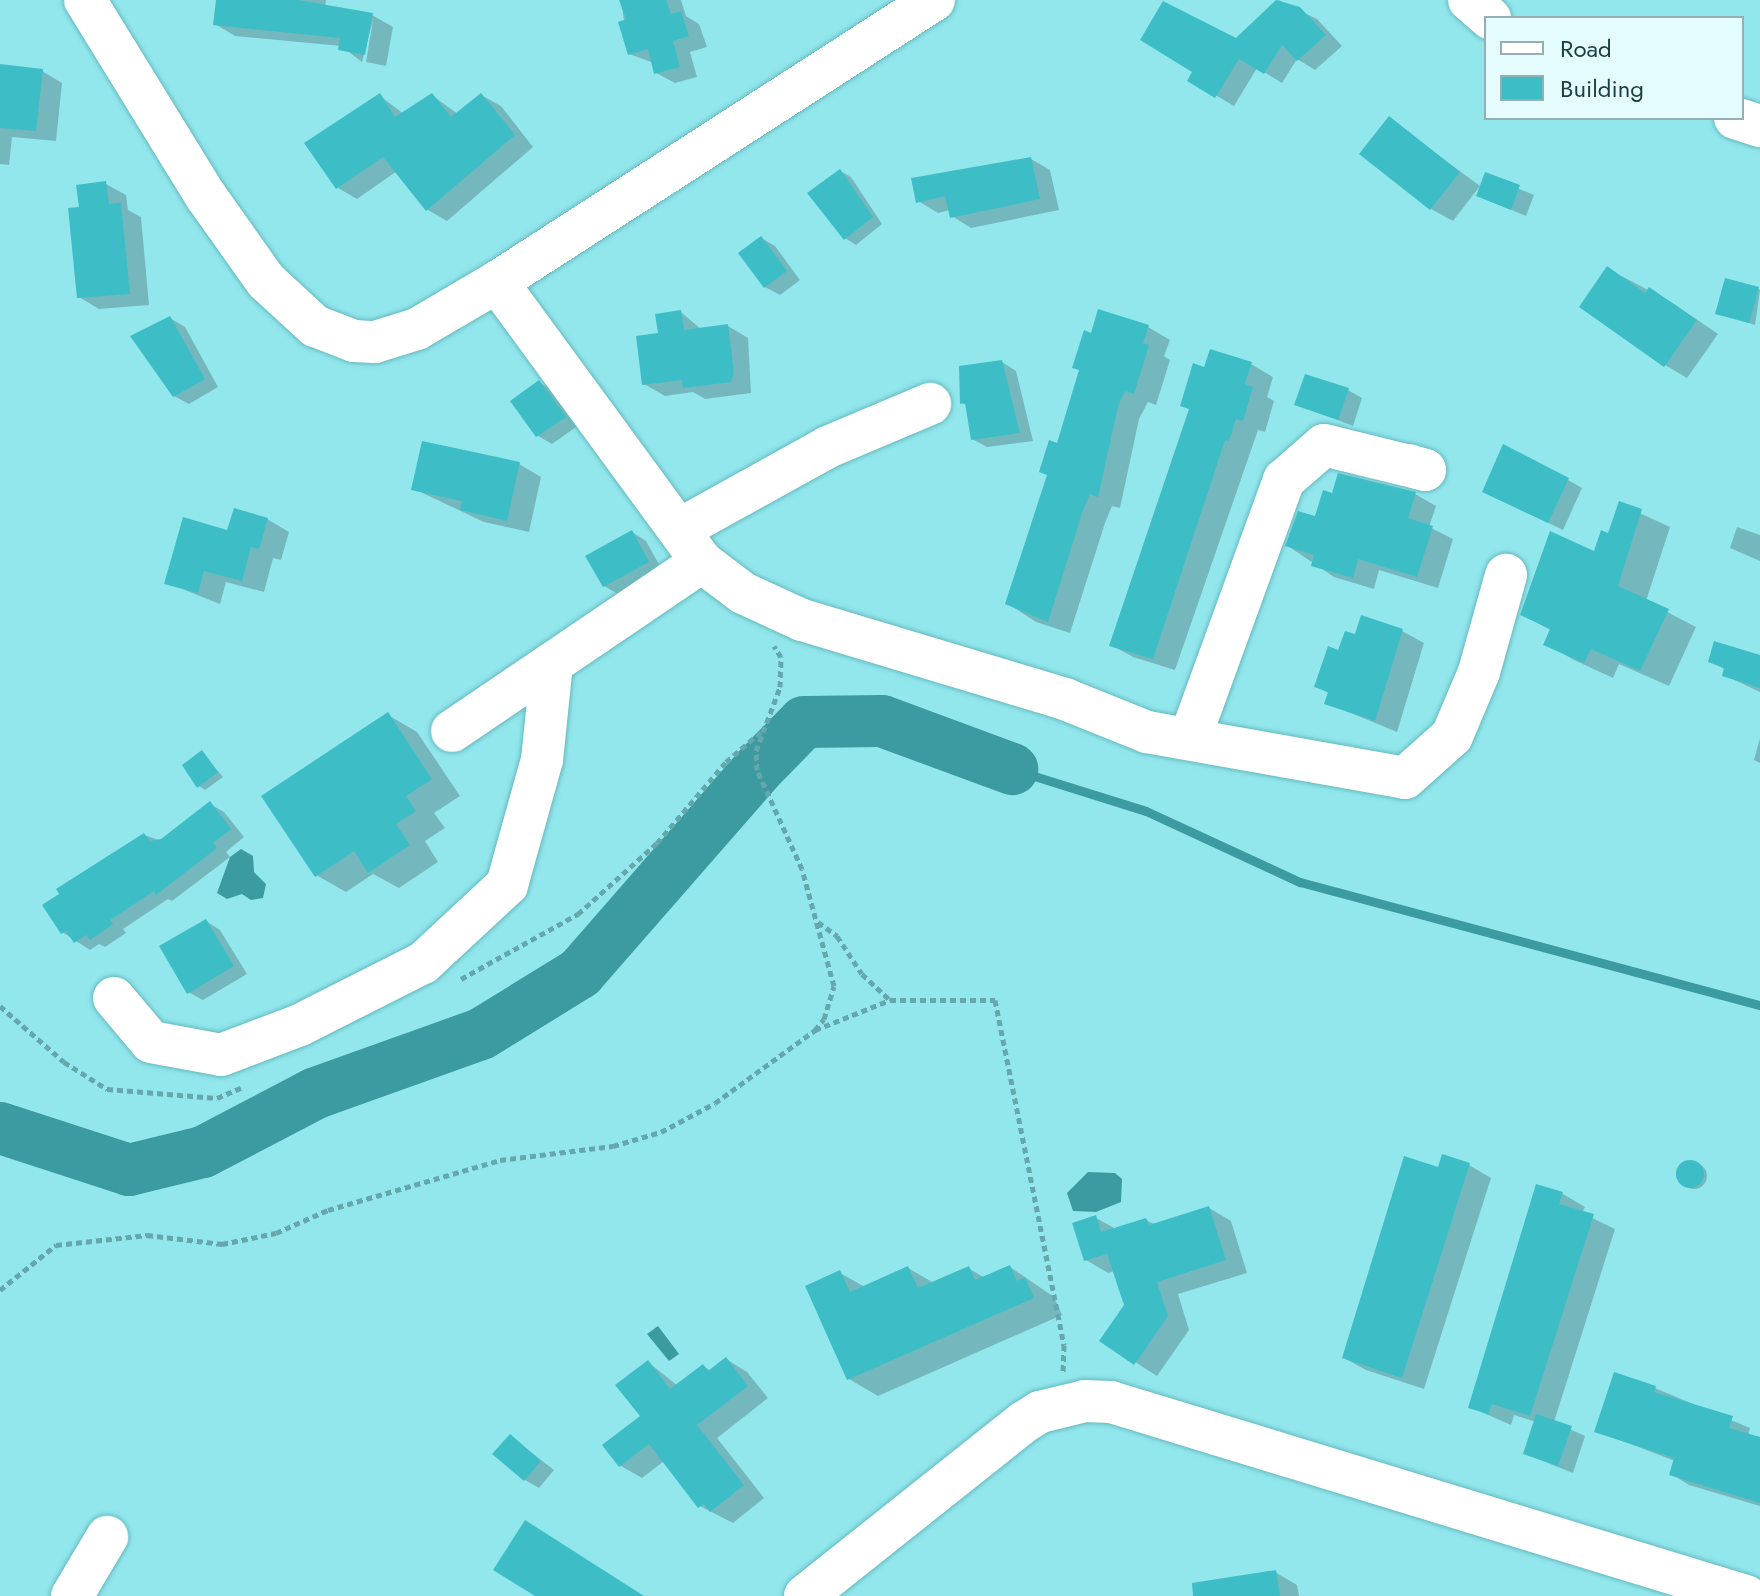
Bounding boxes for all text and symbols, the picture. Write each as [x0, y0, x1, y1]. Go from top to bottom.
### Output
legend [1484, 16, 1744, 120]
text: Road [1560, 31, 1612, 66]
text: Building [1560, 71, 1644, 106]

